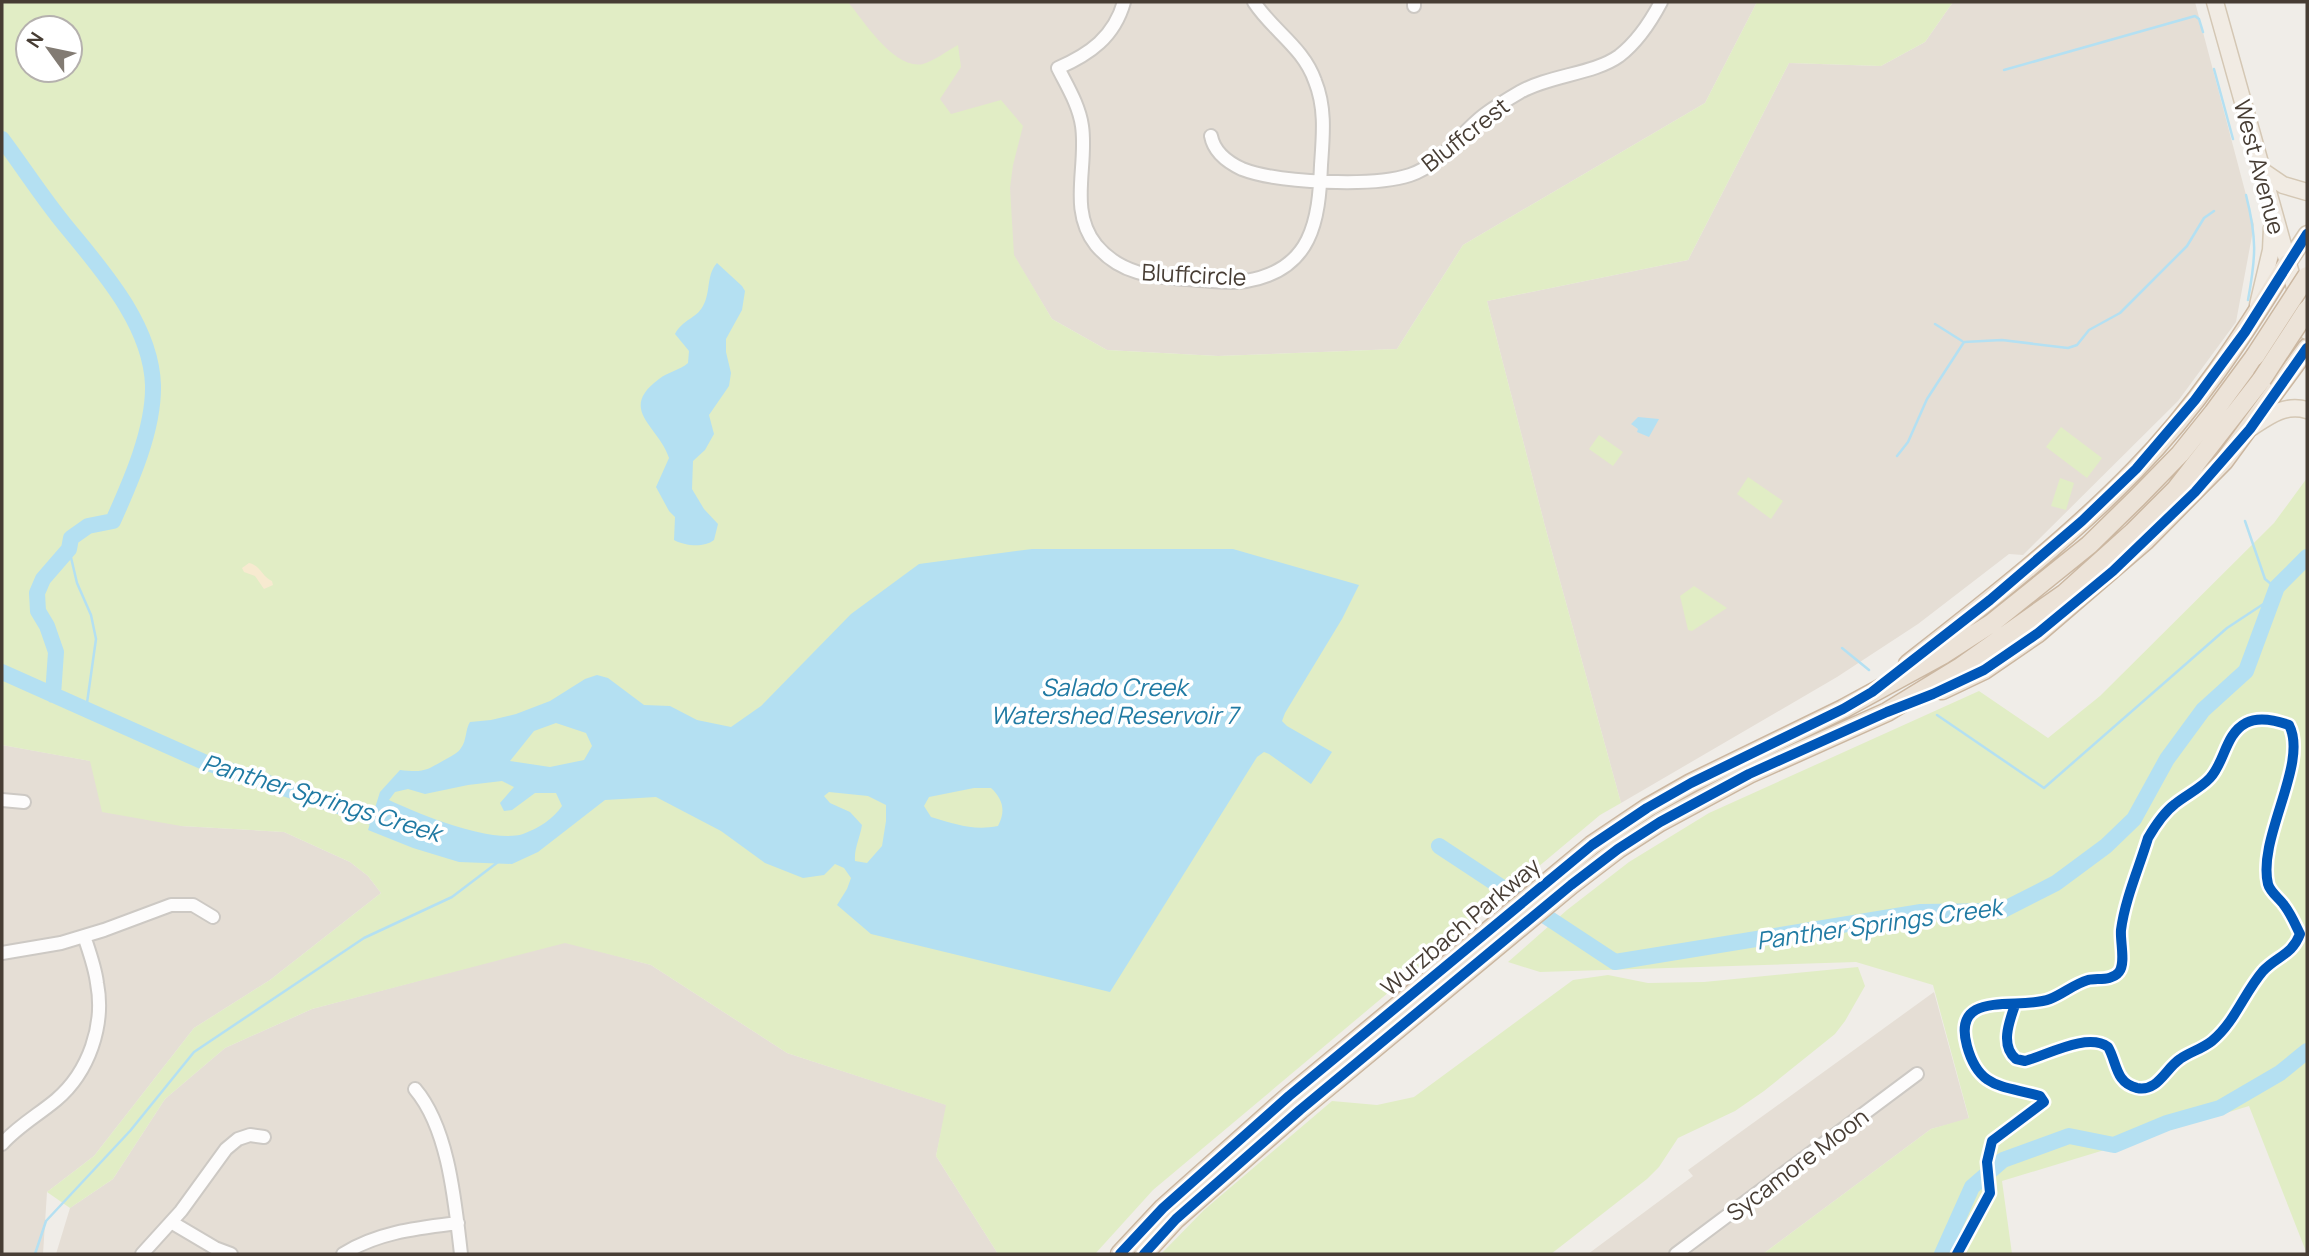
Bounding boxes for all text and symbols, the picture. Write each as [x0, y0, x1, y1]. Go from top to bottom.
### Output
north arrow [14, 14, 84, 84]
text: N [20, 27, 49, 53]
street label: Bluffcrest [1414, 90, 1516, 178]
street label: West Avenue [2227, 96, 2293, 238]
street label: Bluffcircle [1141, 255, 1247, 293]
water label: Salado Creek Watershed Reservoir 7 [990, 670, 1242, 731]
water label: Panther Springs Creek [199, 745, 448, 850]
street label: Wurzbach Parkway [1373, 850, 1547, 1002]
water label: Panther Springs Creek [1754, 889, 2007, 957]
street label: Sycamore Moon [1719, 1100, 1875, 1228]

